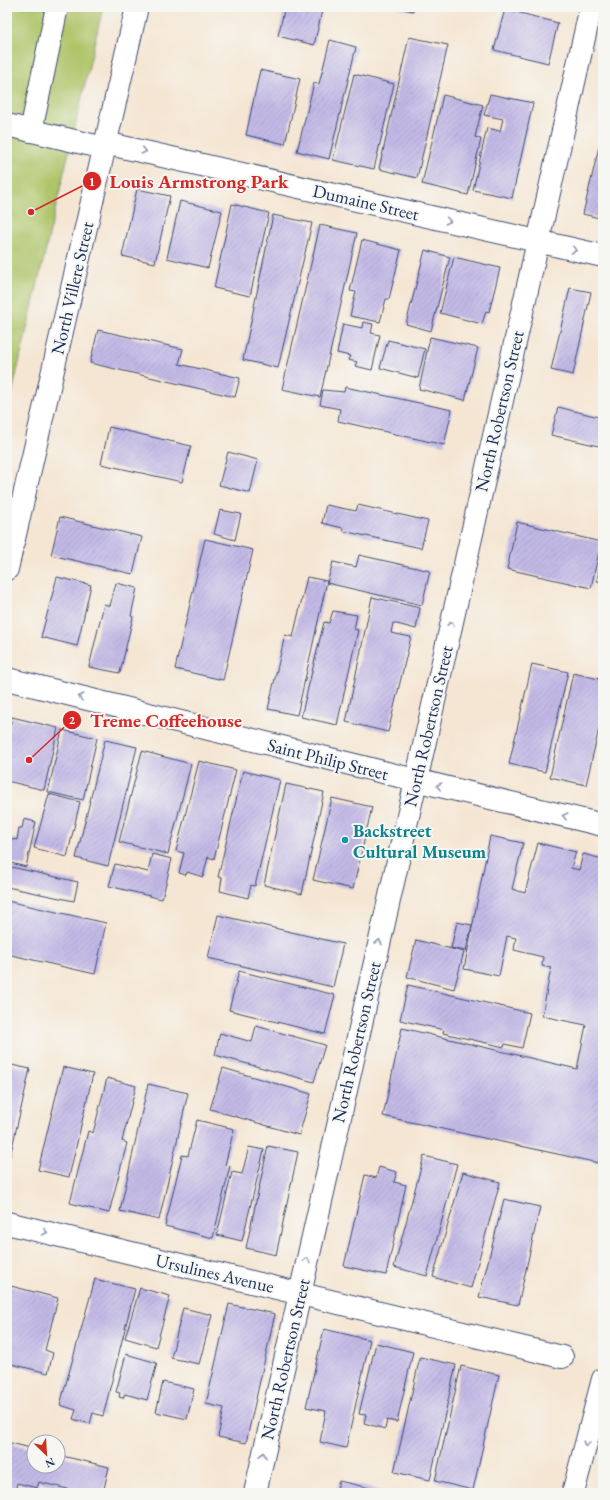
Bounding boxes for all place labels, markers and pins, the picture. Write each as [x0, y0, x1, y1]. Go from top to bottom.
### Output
callout: Louis Armstrong Park [82, 166, 297, 197]
callout: Treme Coffeehouse [62, 705, 250, 736]
place label: Backstreet Cultural Museum [353, 819, 487, 863]
marker: Backstreet Cultural Museum [340, 835, 350, 845]

